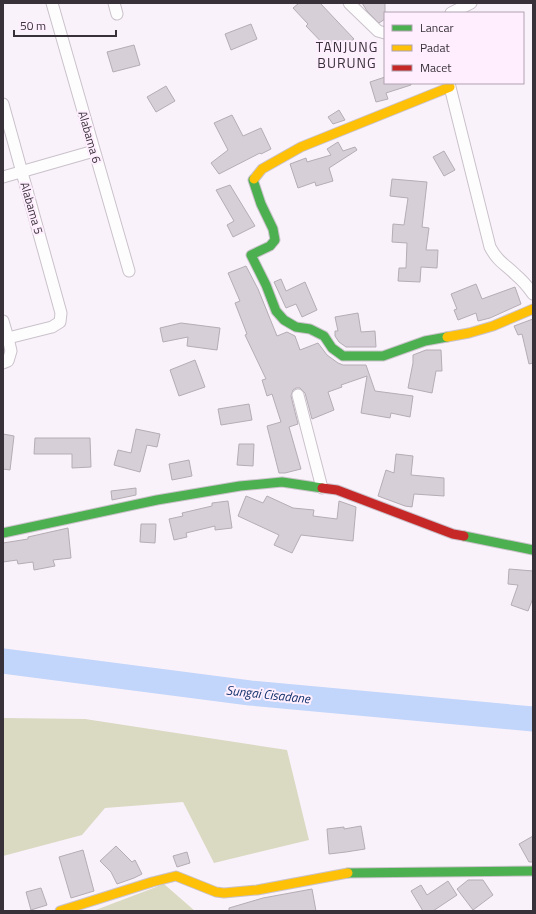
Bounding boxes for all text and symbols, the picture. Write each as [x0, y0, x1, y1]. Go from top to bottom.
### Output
scale bar [14, 12, 116, 38]
legend [384, 12, 524, 84]
text: 50 m [20, 16, 46, 35]
text: Lancar [420, 18, 454, 37]
district label: TANJUNG BURUNG [316, 36, 378, 73]
text: Padat [420, 38, 450, 57]
text: Macet [420, 58, 452, 77]
street label: Alabama 6 [73, 109, 107, 166]
street label: Alabama 5 [15, 180, 49, 237]
water label: Sungai Cisadane [225, 680, 312, 708]

